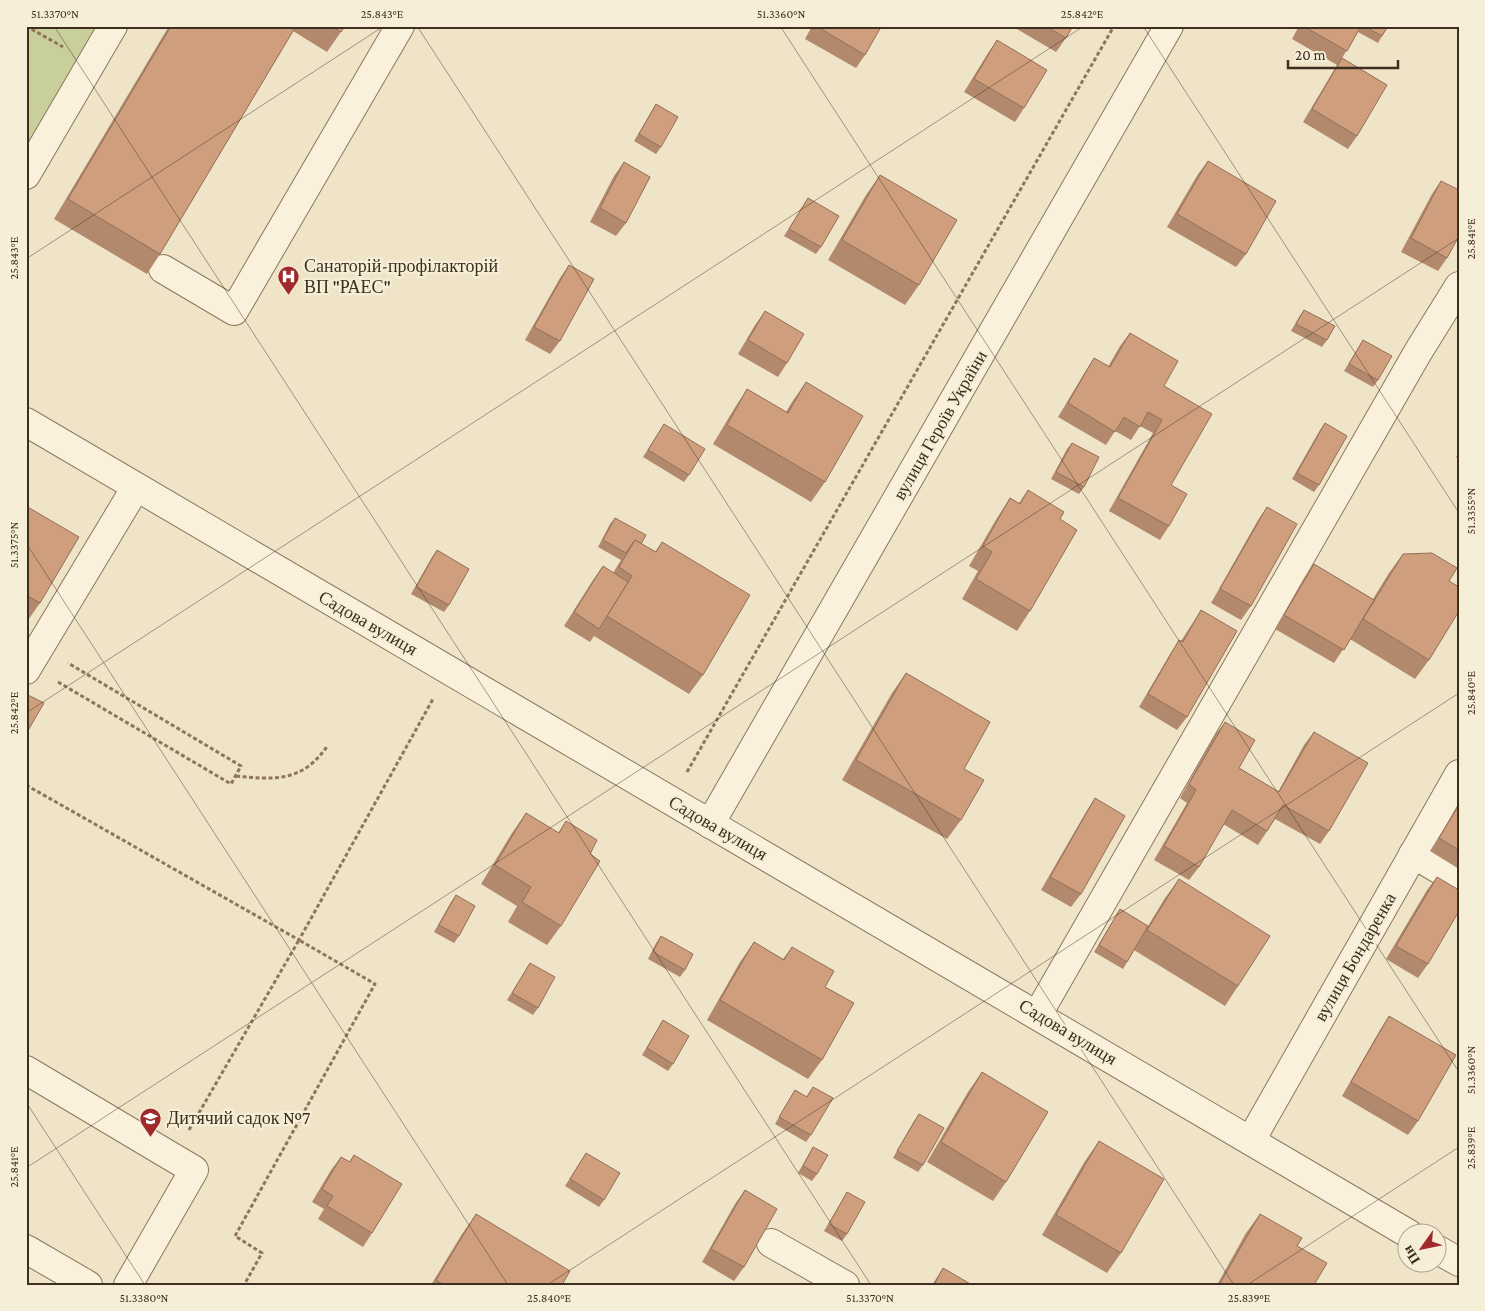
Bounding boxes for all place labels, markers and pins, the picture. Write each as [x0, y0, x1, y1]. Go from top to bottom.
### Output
place label: Санаторій-профілакторій ВП "РАЕС" [304, 256, 498, 297]
hospital icon: Санаторій-профілакторій ВП "РАЕС" [276, 264, 300, 295]
school or university icon: Дитячий садок №7 [139, 1106, 163, 1137]
place label: Дитячий садок №7 [167, 1108, 310, 1128]

